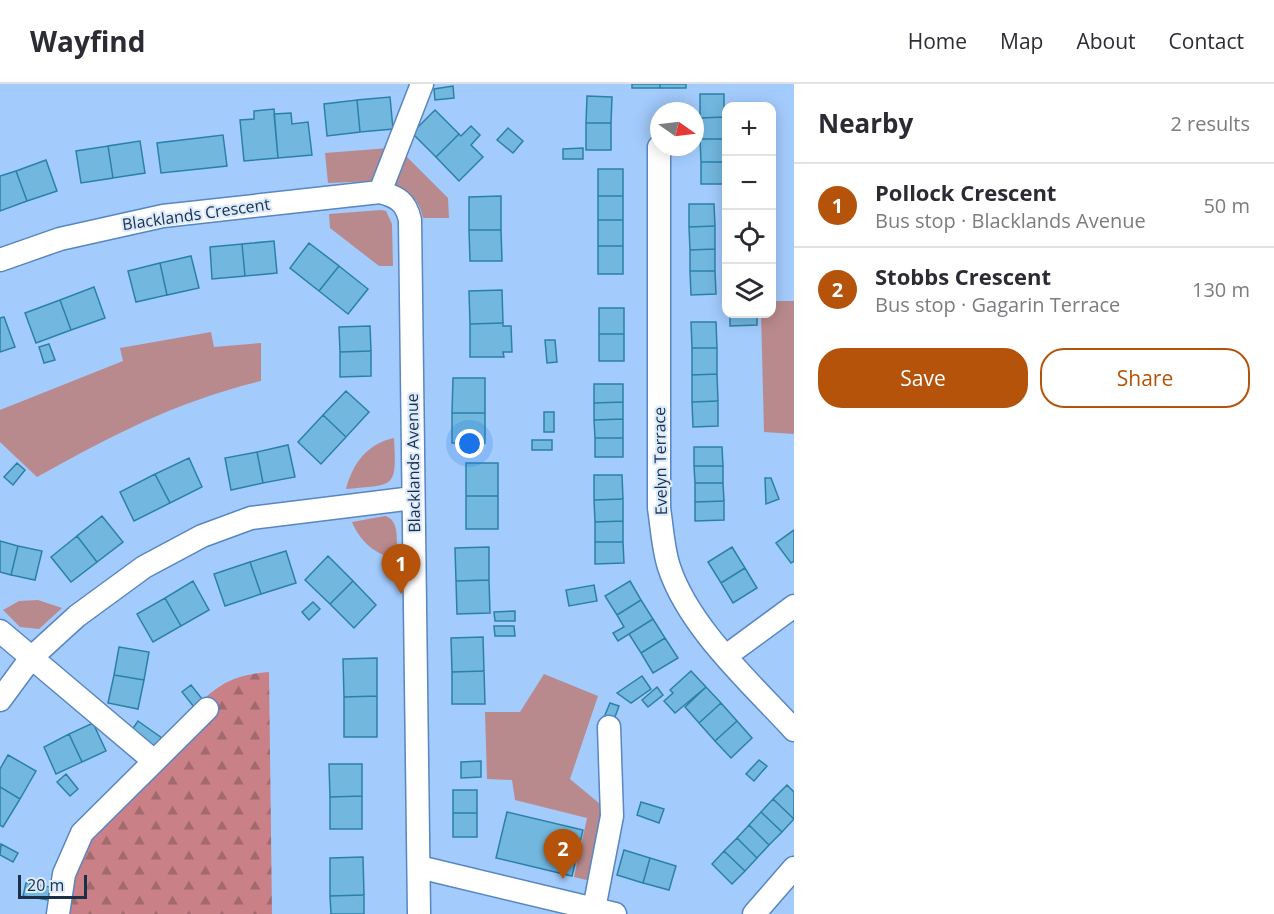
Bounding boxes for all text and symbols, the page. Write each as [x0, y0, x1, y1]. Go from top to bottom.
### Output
text: Wayfind [30, 22, 145, 60]
text: Home [908, 27, 967, 55]
text: Map [1000, 27, 1043, 55]
text: About [1076, 27, 1136, 55]
text: Contact [1169, 27, 1244, 55]
north arrow [650, 102, 704, 156]
map controls [722, 102, 776, 318]
button: + [722, 102, 776, 156]
text: Nearby [818, 105, 913, 141]
text: 2 results [1170, 110, 1250, 137]
button: − [722, 156, 776, 210]
text: Pollock Crescent [875, 177, 1056, 207]
text: 1 [832, 192, 843, 219]
text: 50 m [1203, 192, 1250, 219]
street label: Blacklands Crescent [121, 193, 272, 235]
text: Bus stop · Blacklands Avenue [875, 207, 1146, 234]
button: locate [722, 210, 776, 264]
text: Stobbs Crescent [875, 261, 1051, 291]
button: layers [722, 264, 776, 318]
text: 2 [832, 276, 843, 303]
text: 130 m [1192, 276, 1250, 303]
text: Bus stop · Gagarin Terrace [875, 291, 1120, 318]
button: Save [818, 348, 1028, 408]
button: Share [1040, 348, 1250, 408]
street label: Blacklands Avenue [401, 393, 425, 533]
street label: Evelyn Terrace [648, 407, 672, 515]
your location [455, 429, 484, 458]
pin: 1 [382, 544, 420, 594]
pin: 2 [544, 830, 582, 879]
scale bar [18, 872, 87, 900]
text: 20 m [27, 874, 64, 896]

